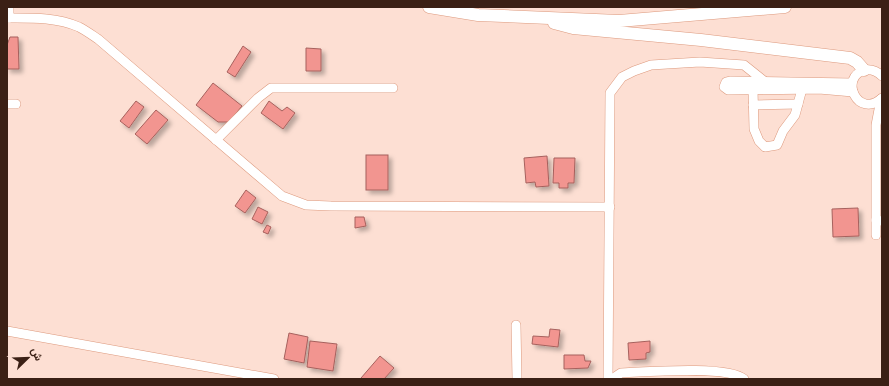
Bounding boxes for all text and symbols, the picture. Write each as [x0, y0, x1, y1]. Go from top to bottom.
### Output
north arrow [8, 338, 48, 378]
text: ش [28, 345, 46, 363]

